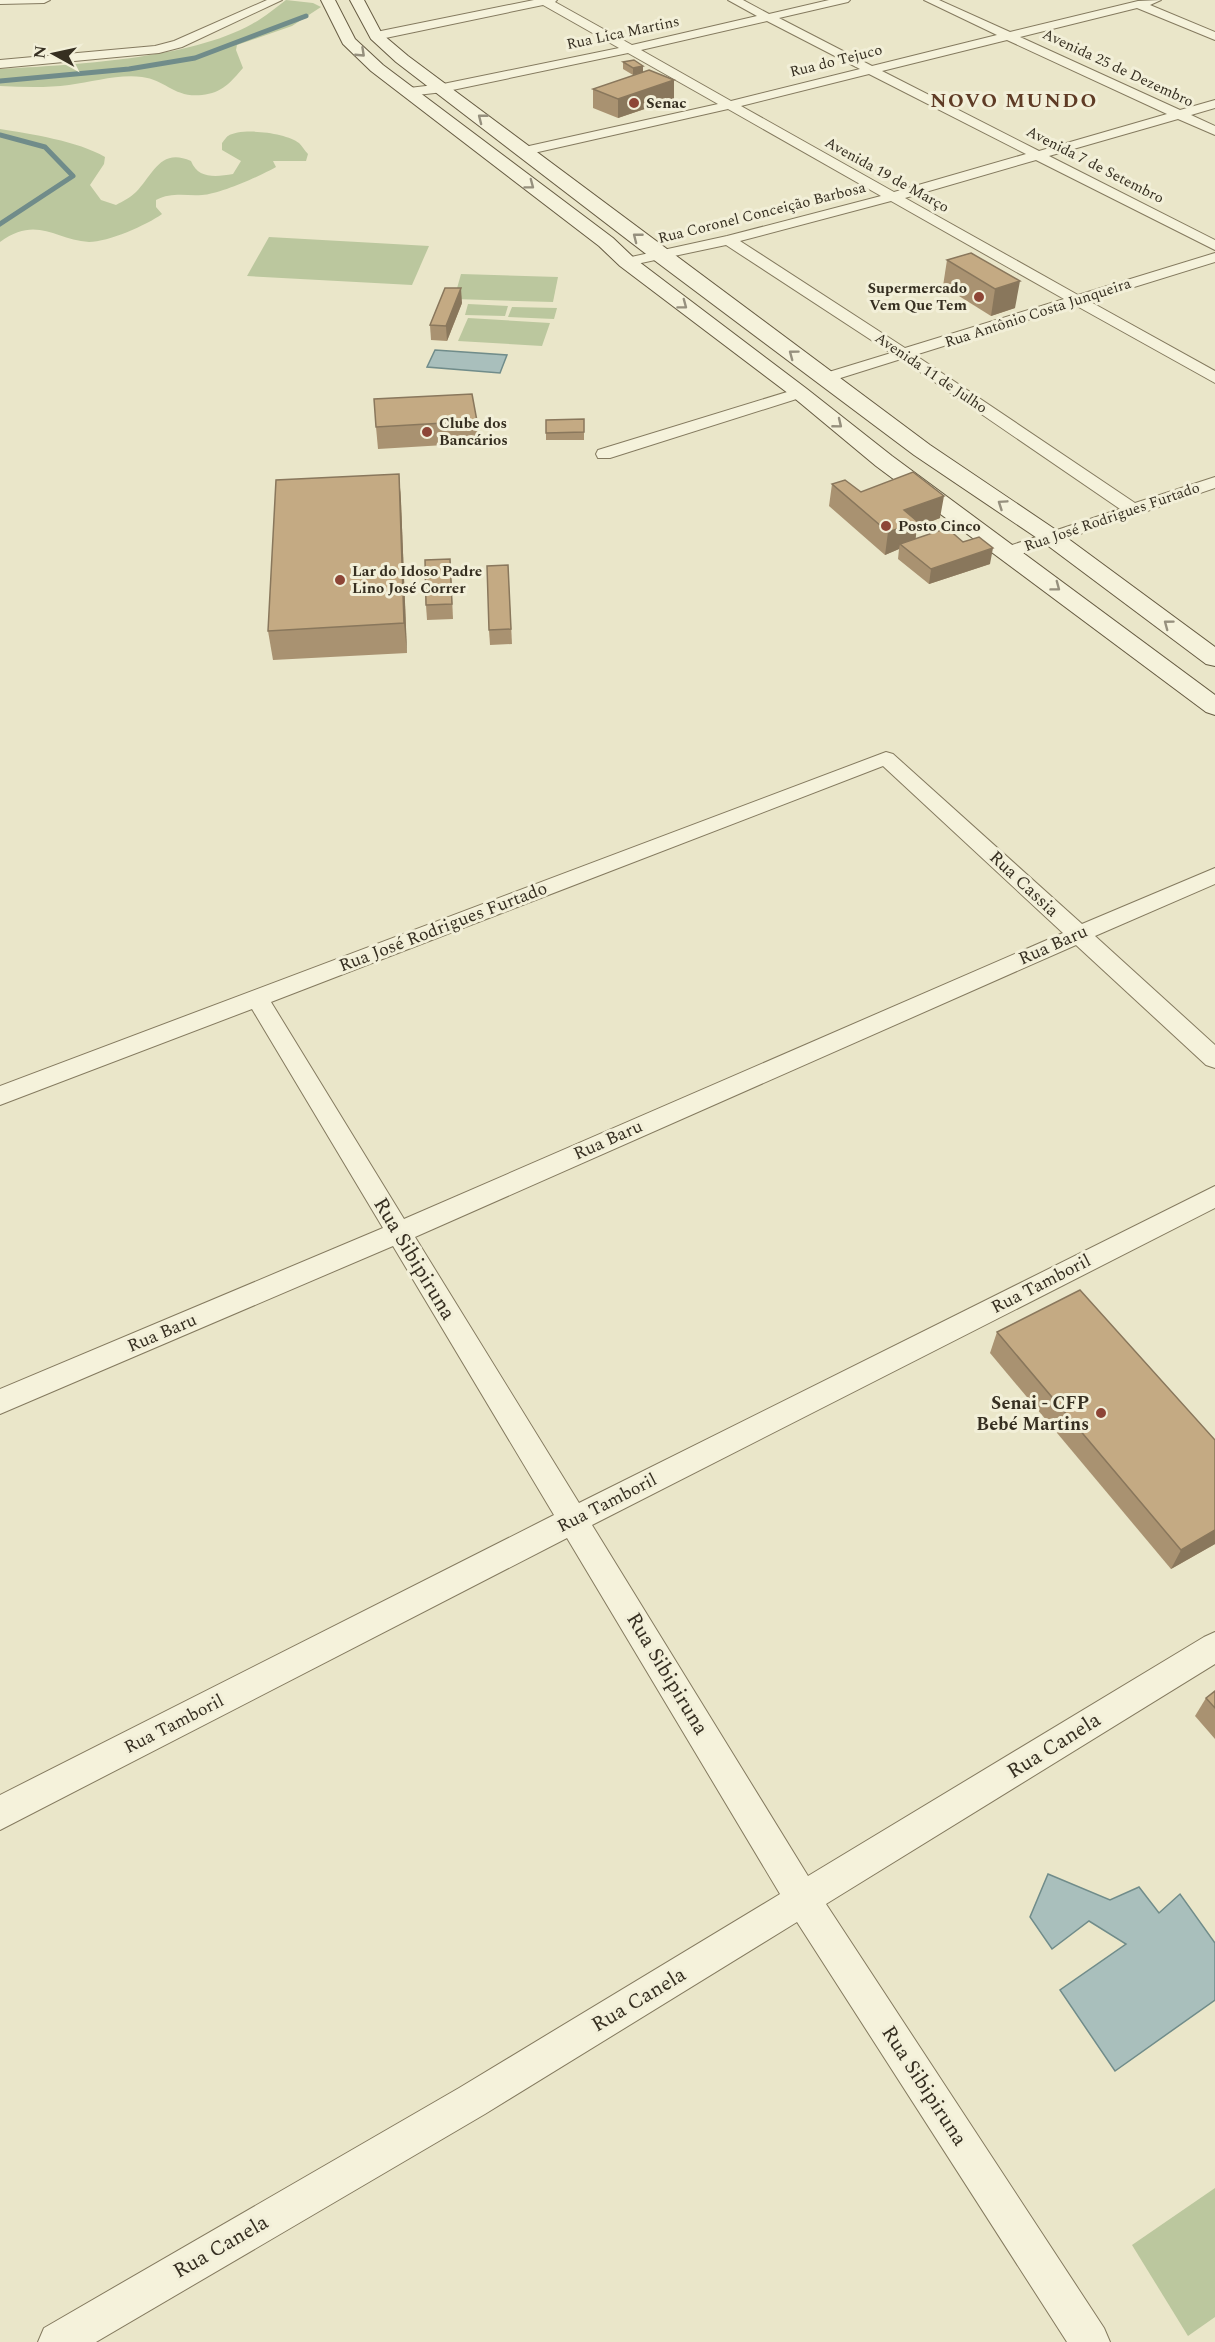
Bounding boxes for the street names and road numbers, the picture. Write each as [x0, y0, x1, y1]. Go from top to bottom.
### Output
street label: Rua Lica Martins [564, 10, 682, 56]
street label: Avenida 25 de Dezembro [1039, 23, 1197, 113]
street label: Rua do Tejuco [787, 38, 885, 84]
street label: Avenida 7 de Setembro [1022, 120, 1168, 210]
street label: Avenida 19 de Março [821, 131, 953, 219]
street label: Rua Coronel Conceição Barbosa [656, 176, 869, 250]
street label: Rua Antônio Costa Junqueira [942, 272, 1135, 354]
street label: Avenida 11 de Julho [870, 327, 992, 419]
street label: Rua José Rodrigues Furtado [1021, 476, 1203, 558]
street label: Rua Cassia [983, 844, 1065, 924]
street label: Rua José Rodrigues Furtado [335, 875, 551, 979]
street label: Rua Baru [1014, 918, 1092, 972]
street label: Rua Baru [569, 1113, 647, 1167]
street label: Rua Sibipiruna [365, 1192, 464, 1327]
street label: Rua Tamboril [986, 1247, 1096, 1321]
street label: Rua Baru [123, 1306, 201, 1360]
street label: Rua Tamboril [552, 1466, 662, 1540]
street label: Rua Sibipiruna [618, 1607, 717, 1742]
street label: Rua Tamboril [119, 1687, 229, 1761]
street label: Rua Canela [1001, 1704, 1108, 1788]
street label: Rua Canela [586, 1959, 693, 2041]
street label: Rua Sibipiruna [873, 2019, 975, 2153]
street label: Rua Canela [167, 2206, 275, 2287]

